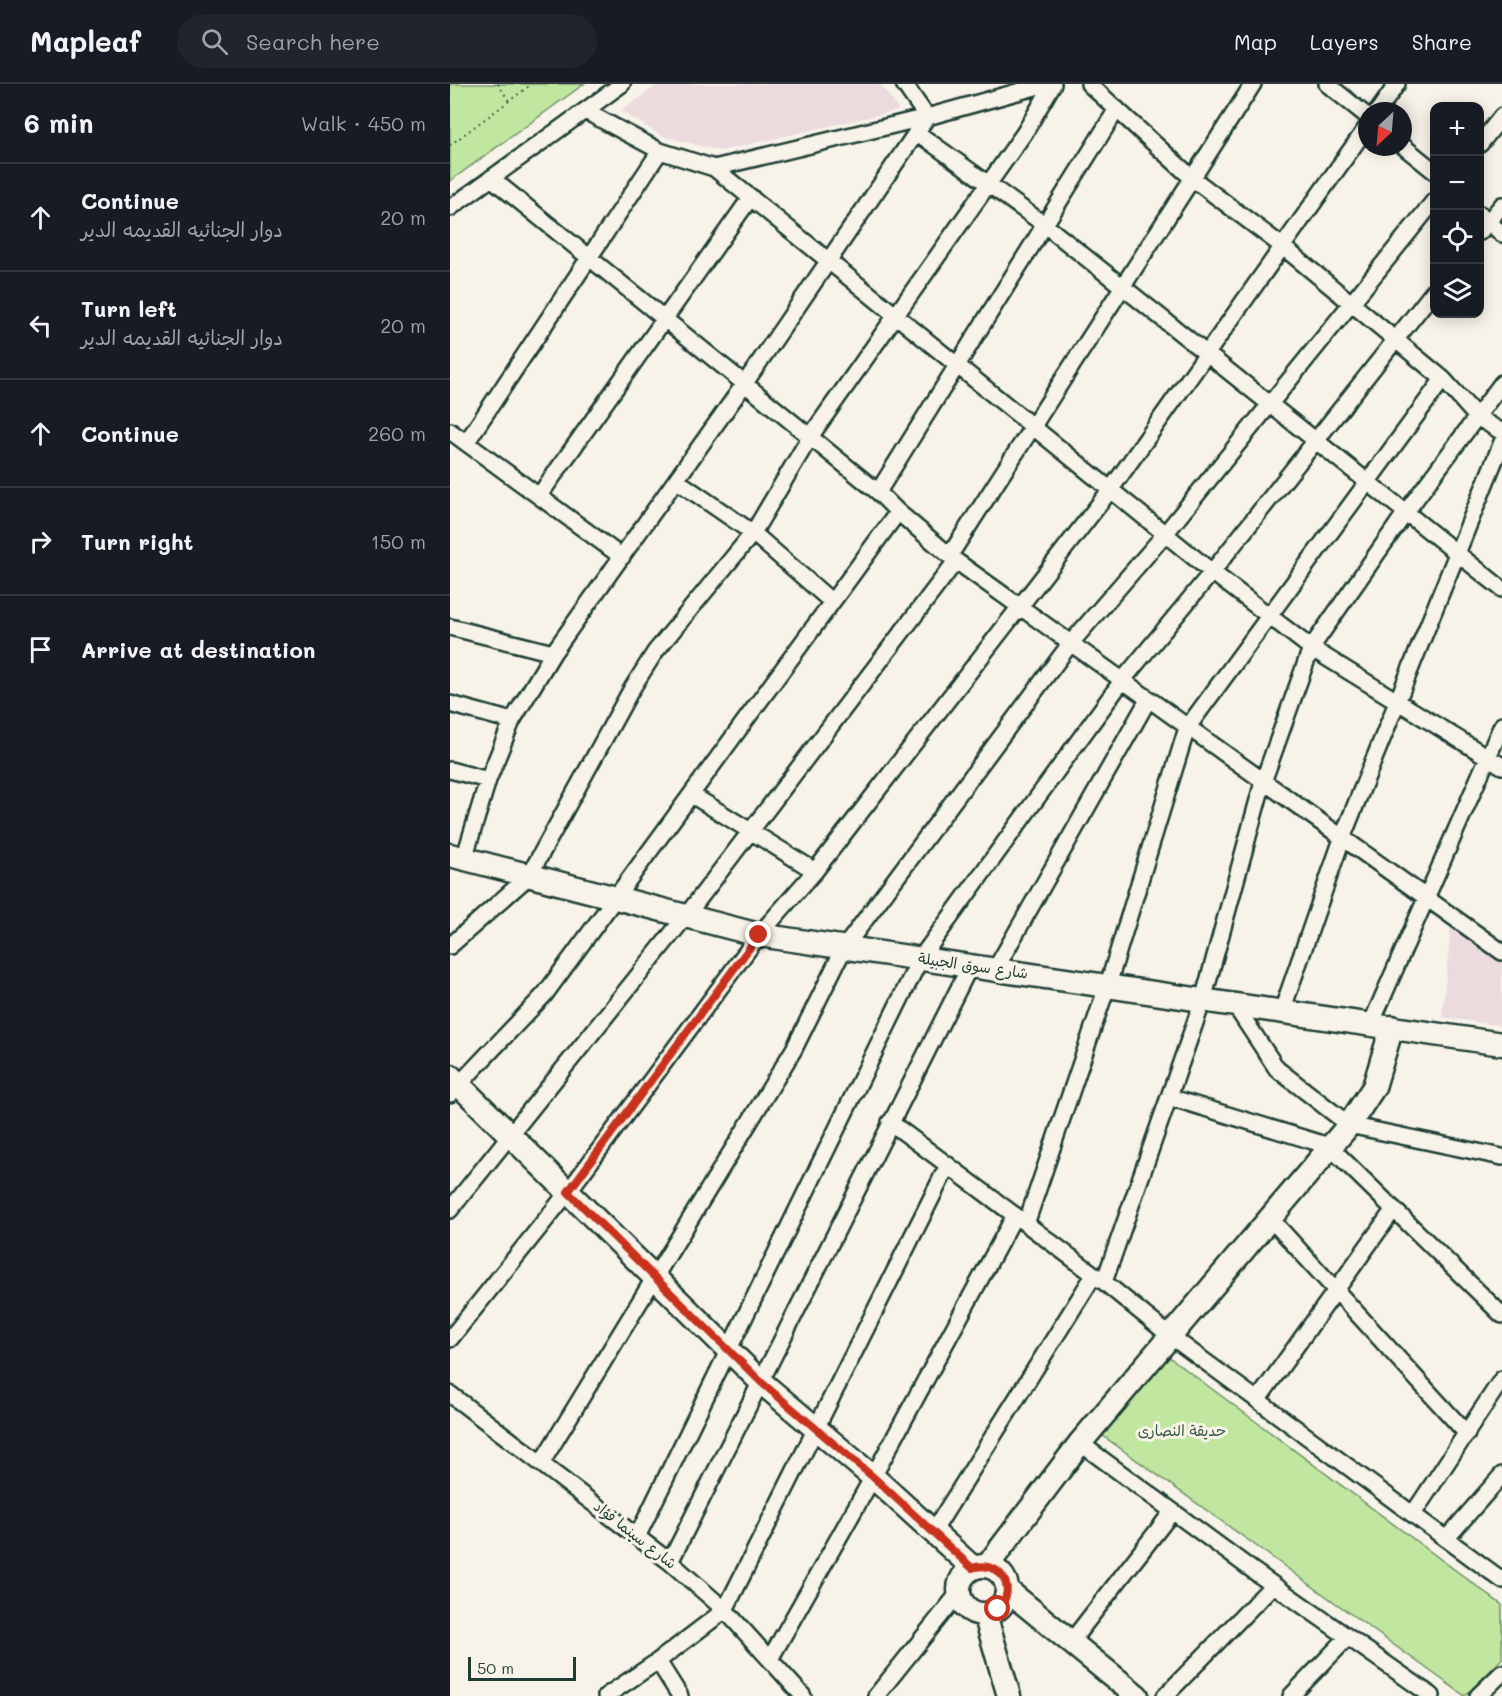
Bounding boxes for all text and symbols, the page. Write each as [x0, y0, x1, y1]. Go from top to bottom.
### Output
search box [177, 14, 597, 68]
text: Mapleaf [30, 23, 141, 59]
icon: search [198, 25, 231, 58]
text: Search here [246, 27, 380, 56]
text: Map [1234, 28, 1277, 55]
text: Layers [1310, 28, 1379, 55]
text: Share [1412, 28, 1472, 55]
north arrow [1358, 102, 1412, 156]
map controls [1430, 102, 1484, 318]
button: + [1430, 102, 1484, 156]
text: 6 min [24, 106, 93, 140]
text: Walk · 450 m [301, 110, 426, 136]
button: − [1430, 156, 1484, 210]
text: Continue [81, 186, 179, 215]
icon: ahead [24, 201, 57, 234]
text: 20 m [380, 204, 426, 230]
button: locate [1430, 210, 1484, 264]
text: دوار الجنائيه القديمه الدير [81, 216, 283, 242]
button: layers [1430, 264, 1484, 318]
text: Turn left [81, 294, 177, 323]
icon: left [24, 309, 57, 342]
text: 20 m [380, 312, 426, 338]
text: دوار الجنائيه القديمه الدير [81, 324, 283, 350]
icon: ahead [24, 417, 57, 450]
text: Continue [81, 419, 179, 448]
text: 260 m [368, 420, 426, 446]
icon: right [24, 525, 57, 558]
text: Turn right [81, 527, 193, 556]
text: 150 m [371, 528, 426, 554]
icon: arrive [24, 633, 57, 666]
text: Arrive at destination [81, 635, 316, 664]
route end [745, 921, 771, 947]
street label: شارع سوق الجبيلة [917, 947, 1029, 984]
park label: حديقة النصارى [1138, 1420, 1226, 1440]
street label: شارع سينما فؤاد [589, 1496, 681, 1574]
route start [984, 1595, 1010, 1621]
scale bar [468, 1654, 576, 1682]
text: 50 m [477, 1657, 514, 1678]

